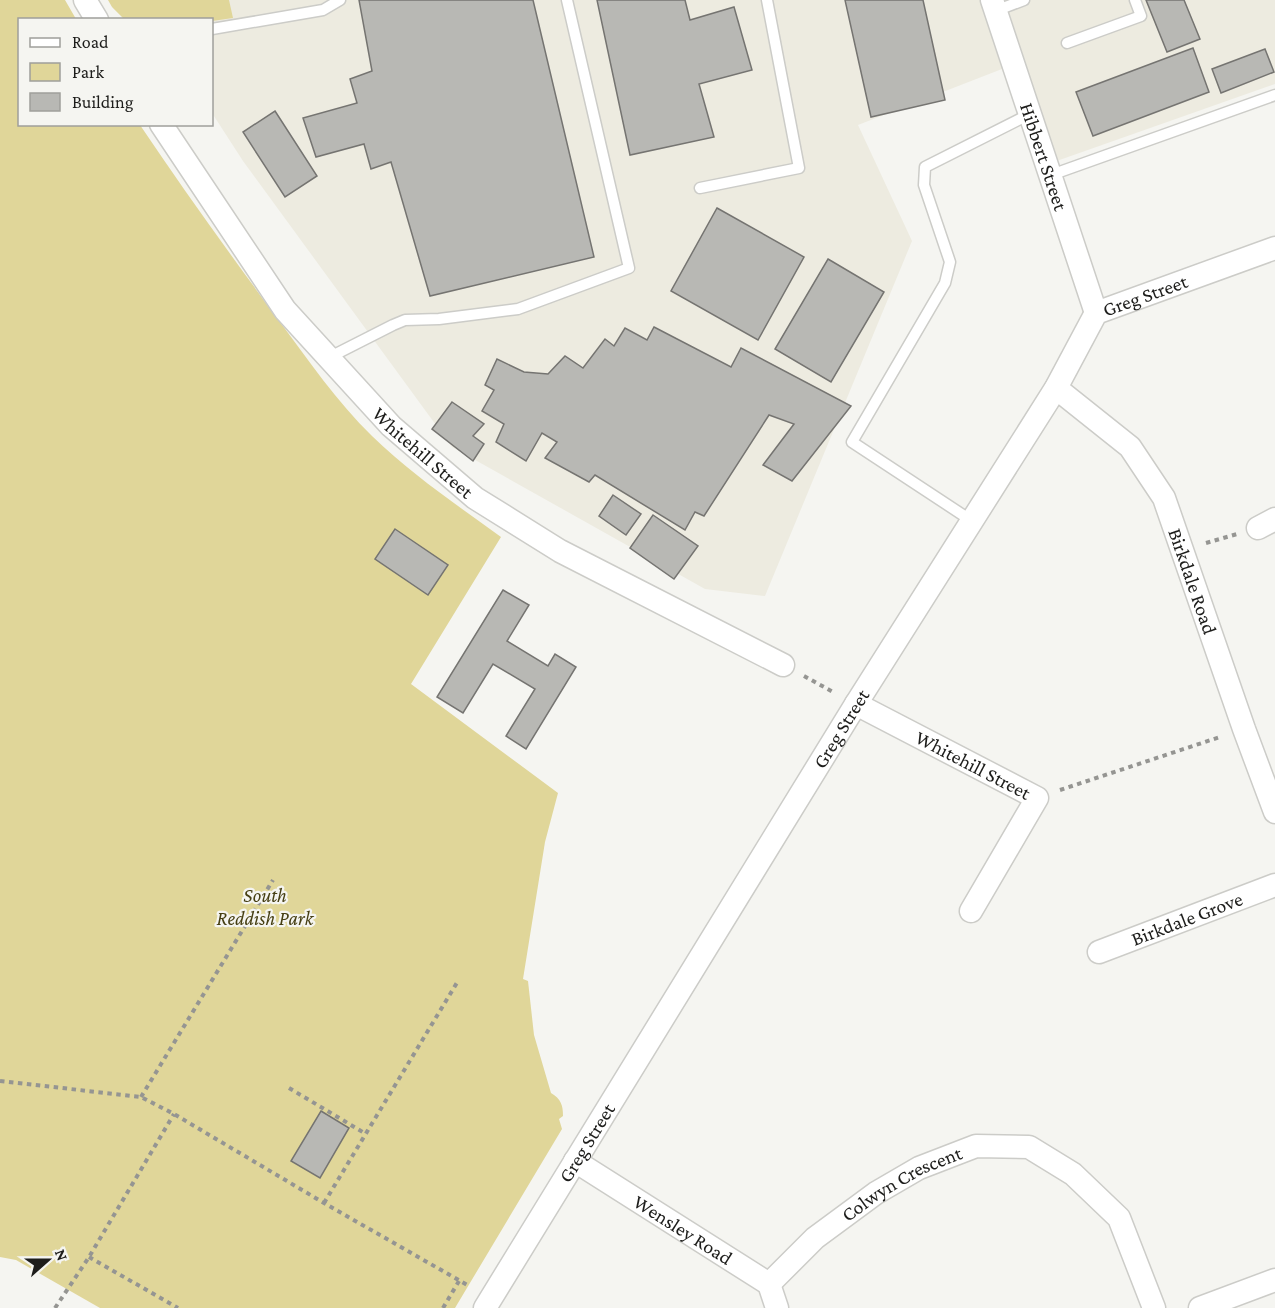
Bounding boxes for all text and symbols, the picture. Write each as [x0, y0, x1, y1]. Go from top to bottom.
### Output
legend [18, 18, 213, 126]
text: Road [72, 32, 109, 52]
text: Park [72, 62, 104, 82]
text: Building [72, 92, 134, 112]
street label: Hibbert Street [1016, 100, 1072, 214]
street label: Greg Street [1100, 270, 1191, 321]
street label: Whitehill Street [368, 402, 478, 503]
street label: Birkdale Road [1164, 525, 1221, 638]
street label: Greg Street [808, 685, 874, 772]
street label: Whitehill Street [912, 726, 1035, 804]
park label: South Reddish Park [217, 884, 315, 929]
street label: Birkdale Grove [1128, 887, 1246, 950]
street label: Greg Street [554, 1099, 619, 1186]
street label: Colwyn Crescent [837, 1141, 965, 1226]
street label: Wensley Road [630, 1190, 737, 1269]
north arrow [18, 1230, 78, 1290]
text: N [52, 1247, 71, 1263]

